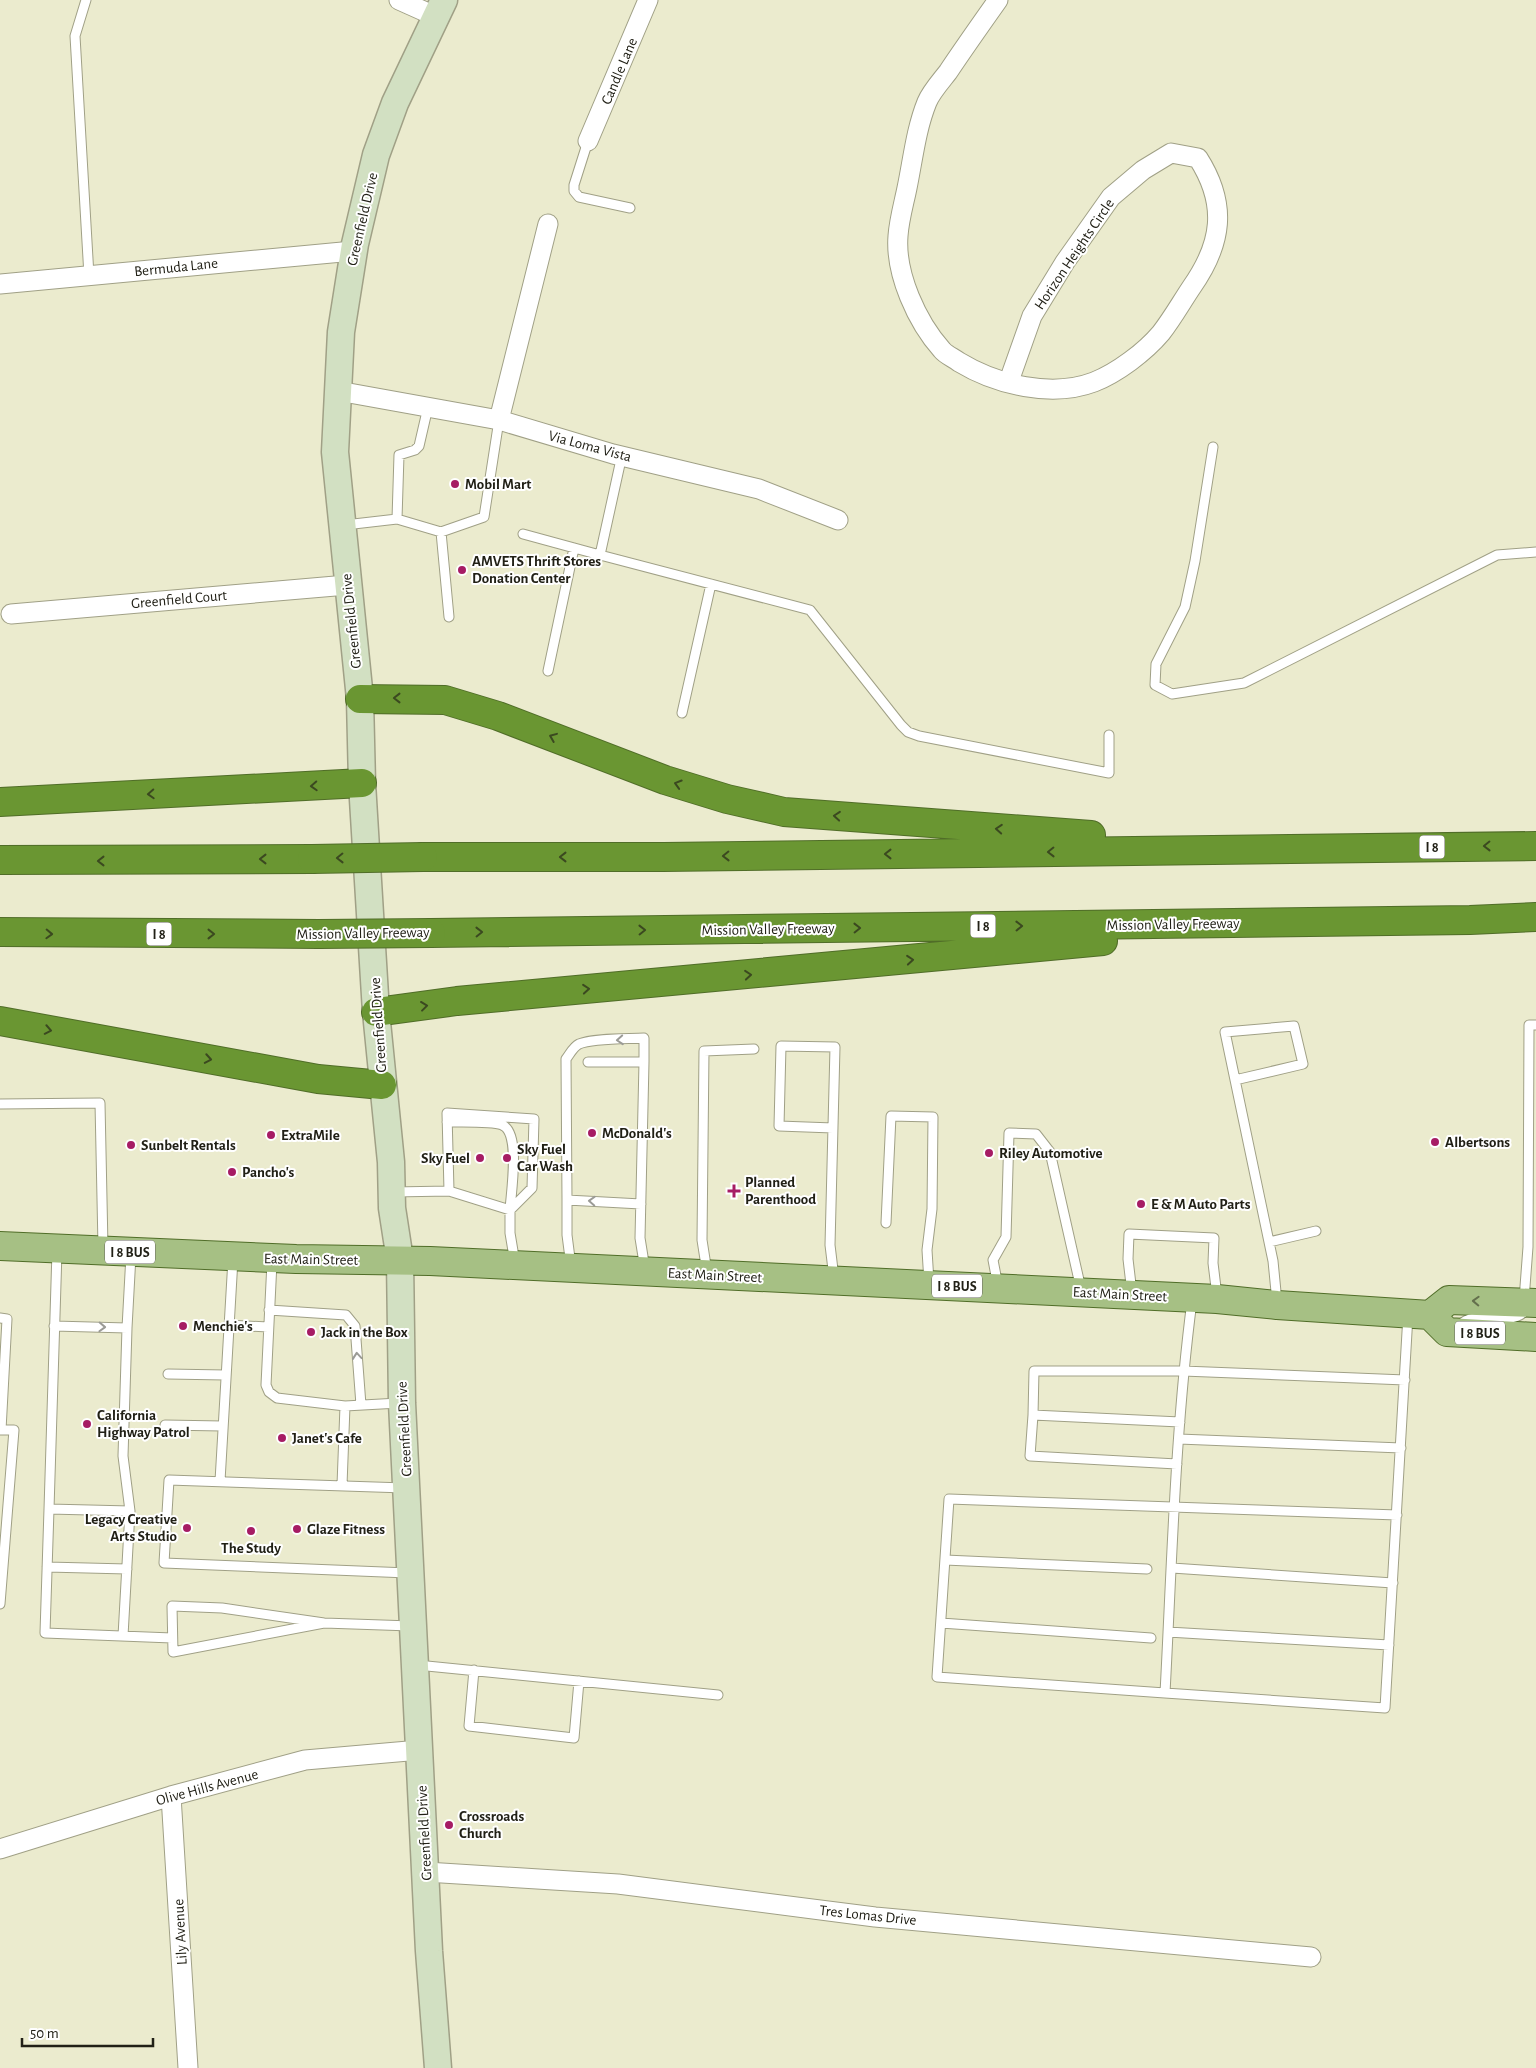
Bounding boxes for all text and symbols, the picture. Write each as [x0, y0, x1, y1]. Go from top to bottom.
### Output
street label: Candle Lane [599, 36, 640, 107]
street label: Greenfield Drive [344, 171, 381, 267]
street label: Horizon Heights Circle [1032, 196, 1117, 312]
street label: Bermuda Lane [133, 256, 219, 279]
street label: Via Loma Vista [547, 428, 633, 465]
place label: Mobil Mart [465, 477, 531, 492]
marker: Mobil Mart [449, 478, 461, 490]
place label: AMVETS Thrift Stores Donation Center [472, 554, 601, 586]
marker: AMVETS Thrift Stores Donation Center [456, 564, 468, 576]
street label: Greenfield Drive [339, 573, 364, 669]
street label: Greenfield Court [131, 588, 228, 611]
one-way arrow [393, 693, 401, 704]
one-way arrow [549, 733, 558, 744]
one-way arrow [309, 780, 317, 791]
one-way arrow [675, 780, 683, 790]
one-way arrow [147, 789, 155, 800]
one-way arrow [833, 811, 841, 822]
one-way arrow [995, 823, 1003, 834]
road number: I 8 [1420, 836, 1444, 859]
one-way arrow [1483, 841, 1491, 851]
one-way arrow [1047, 847, 1054, 857]
one-way arrow [884, 849, 892, 859]
one-way arrow [722, 851, 730, 861]
one-way arrow [559, 852, 567, 862]
one-way arrow [335, 853, 343, 864]
one-way arrow [259, 854, 266, 864]
one-way arrow [96, 856, 104, 866]
road number: I 8 [970, 914, 996, 938]
street label: Mission Valley Freeway [1106, 916, 1240, 933]
street label: Mission Valley Freeway [701, 921, 835, 938]
one-way arrow [1016, 921, 1024, 931]
road number: I 8 [146, 922, 172, 946]
one-way arrow [853, 922, 861, 933]
street label: Mission Valley Freeway [296, 925, 430, 942]
one-way arrow [638, 925, 646, 935]
one-way arrow [476, 927, 484, 937]
one-way arrow [45, 929, 53, 939]
one-way arrow [208, 929, 215, 939]
one-way arrow [906, 955, 914, 966]
one-way arrow [744, 969, 752, 980]
street label: Greenfield Drive [368, 977, 389, 1073]
one-way arrow [582, 984, 590, 995]
one-way arrow [420, 1001, 429, 1011]
one-way arrow [44, 1025, 52, 1035]
one-way arrow [616, 1034, 624, 1045]
one-way arrow [203, 1054, 212, 1064]
place label: McDonald's [602, 1126, 672, 1141]
marker: McDonald's [586, 1127, 598, 1139]
place label: ExtraMile [281, 1128, 340, 1143]
marker: ExtraMile [265, 1129, 277, 1141]
place label: Albertsons [1445, 1135, 1510, 1150]
marker: Albertsons [1429, 1136, 1441, 1148]
place label: Sunbelt Rentals [141, 1138, 236, 1153]
marker: Sunbelt Rentals [125, 1139, 137, 1151]
place label: Sky Fuel Car Wash [517, 1142, 573, 1174]
place label: Riley Automotive [999, 1146, 1103, 1161]
marker: Riley Automotive [983, 1147, 995, 1159]
place label: Sky Fuel [421, 1151, 470, 1166]
marker: Sky Fuel [474, 1152, 486, 1164]
marker: Sky Fuel Car Wash [501, 1152, 513, 1164]
place label: Pancho's [242, 1165, 295, 1180]
marker: Pancho's [226, 1166, 238, 1178]
place label: Planned Parenthood [745, 1175, 816, 1207]
marker: Planned Parenthood [727, 1184, 741, 1198]
one-way arrow [588, 1196, 596, 1207]
place label: E & M Auto Parts [1151, 1197, 1251, 1212]
marker: E & M Auto Parts [1135, 1198, 1147, 1210]
road number: I 8 BUS [105, 1240, 155, 1264]
street label: East Main Street [264, 1251, 359, 1268]
street label: East Main Street [667, 1266, 763, 1285]
road number: I 8 BUS [932, 1274, 982, 1298]
street label: East Main Street [1072, 1285, 1168, 1304]
one-way arrow [1472, 1295, 1480, 1306]
place label: Menchie's [193, 1319, 253, 1334]
marker: Menchie's [177, 1320, 189, 1332]
one-way arrow [99, 1322, 107, 1333]
road number: I 8 BUS [1455, 1322, 1505, 1345]
place label: Jack in the Box [321, 1325, 408, 1340]
marker: Jack in the Box [305, 1326, 317, 1338]
one-way arrow [352, 1352, 363, 1360]
street label: Greenfield Drive [395, 1381, 414, 1477]
place label: California Highway Patrol [97, 1408, 190, 1440]
marker: California Highway Patrol [81, 1418, 93, 1430]
place label: Janet's Cafe [292, 1431, 362, 1446]
marker: Janet's Cafe [276, 1432, 288, 1444]
place label: Legacy Creative Arts Studio [85, 1512, 177, 1544]
marker: Legacy Creative Arts Studio [181, 1522, 193, 1534]
place label: Glaze Fitness [307, 1522, 385, 1537]
marker: Glaze Fitness [291, 1523, 303, 1535]
marker: The Study [245, 1525, 257, 1537]
place label: The Study [221, 1541, 281, 1556]
street label: Olive Hills Avenue [154, 1767, 260, 1808]
street label: Greenfield Drive [415, 1785, 434, 1881]
place label: Crossroads Church [459, 1809, 524, 1841]
marker: Crossroads Church [443, 1819, 455, 1831]
street label: Lily Avenue [171, 1898, 190, 1965]
street label: Tres Lomas Drive [819, 1903, 917, 1928]
scale bar [22, 2016, 154, 2048]
text: 50 m [30, 2026, 59, 2041]

